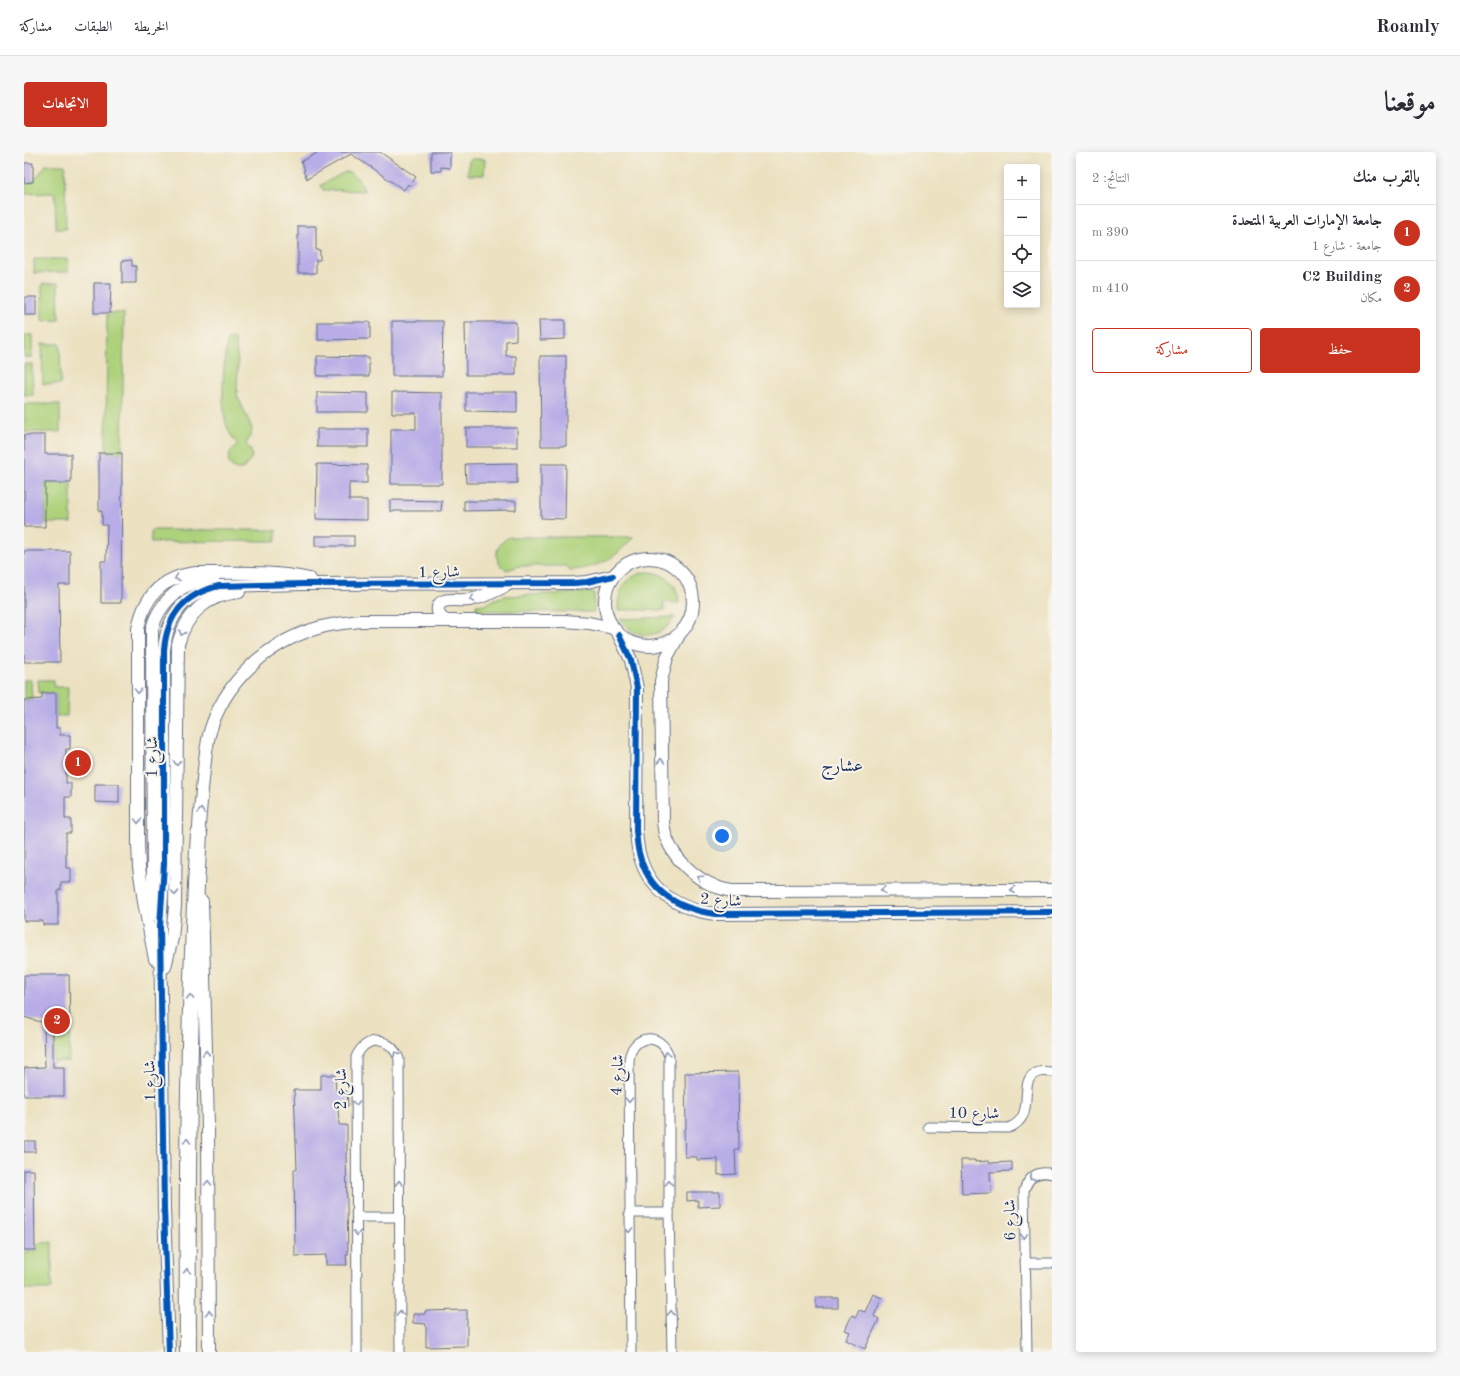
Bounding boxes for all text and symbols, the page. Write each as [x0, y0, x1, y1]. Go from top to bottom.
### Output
text: Roamly [1376, 18, 1440, 37]
text: مشاركة [20, 20, 52, 34]
text: الطبقات [74, 20, 112, 34]
text: الخريطة [134, 20, 168, 34]
button: الاتجاهات [24, 82, 107, 127]
text: موقعنا [1384, 90, 1436, 118]
map controls [1004, 164, 1040, 308]
button: + [1004, 164, 1040, 200]
text: بالقرب منك [1352, 169, 1420, 186]
text: النتائج: 2 [1092, 172, 1130, 185]
button: − [1004, 200, 1040, 236]
text: جامعة الإمارات العربية المتحدة [1232, 214, 1382, 229]
text: 390 m [1092, 226, 1129, 239]
text: 1 [1403, 226, 1411, 239]
button: locate [1004, 236, 1040, 272]
text: جامعة · شارع 1 [1312, 240, 1382, 253]
text: C2 Building [1302, 270, 1382, 285]
button: layers [1004, 272, 1040, 308]
text: 410 m [1092, 282, 1129, 295]
text: 2 [1403, 282, 1411, 295]
text: مكان [1360, 292, 1382, 305]
button: مشاركة [1092, 328, 1252, 373]
button: حفظ [1260, 328, 1420, 373]
street label: شارع 1 [418, 565, 460, 585]
one-way arrow [173, 573, 180, 581]
one-way arrow [469, 595, 475, 603]
one-way arrow [178, 630, 186, 637]
one-way arrow [134, 688, 142, 694]
street label: شارع 1 [145, 736, 165, 778]
pin: 1 [65, 748, 91, 778]
district label: عشارج [821, 757, 863, 781]
one-way arrow [657, 758, 665, 764]
one-way arrow [173, 760, 181, 766]
one-way arrow [196, 808, 205, 814]
one-way arrow [134, 818, 142, 824]
your location [712, 826, 732, 846]
one-way arrow [697, 875, 704, 883]
one-way arrow [880, 886, 886, 895]
one-way arrow [1010, 886, 1016, 894]
one-way arrow [171, 890, 180, 896]
street label: شارع 2 [699, 892, 742, 914]
one-way arrow [186, 994, 194, 1000]
pin: 2 [44, 1006, 70, 1036]
one-way arrow [202, 1050, 210, 1056]
one-way arrow [663, 1050, 672, 1057]
one-way arrow [393, 1051, 401, 1058]
street label: شارع 4 [609, 1054, 631, 1096]
street label: شارع 1 [143, 1060, 163, 1102]
street label: شارع 2 [334, 1068, 354, 1110]
one-way arrow [625, 1097, 633, 1103]
one-way arrow [352, 1100, 360, 1106]
street label: شارع 10 [948, 1106, 1000, 1126]
one-way arrow [183, 1138, 192, 1144]
one-way arrow [1030, 1174, 1037, 1181]
one-way arrow [204, 1180, 212, 1186]
one-way arrow [395, 1180, 403, 1186]
one-way arrow [665, 1180, 673, 1186]
street label: شارع 6 [1003, 1199, 1023, 1241]
one-way arrow [625, 1227, 634, 1233]
one-way arrow [353, 1230, 361, 1236]
one-way arrow [1020, 1233, 1029, 1239]
one-way arrow [183, 1268, 191, 1274]
one-way arrow [205, 1310, 213, 1316]
one-way arrow [396, 1310, 404, 1316]
one-way arrow [667, 1310, 675, 1316]

